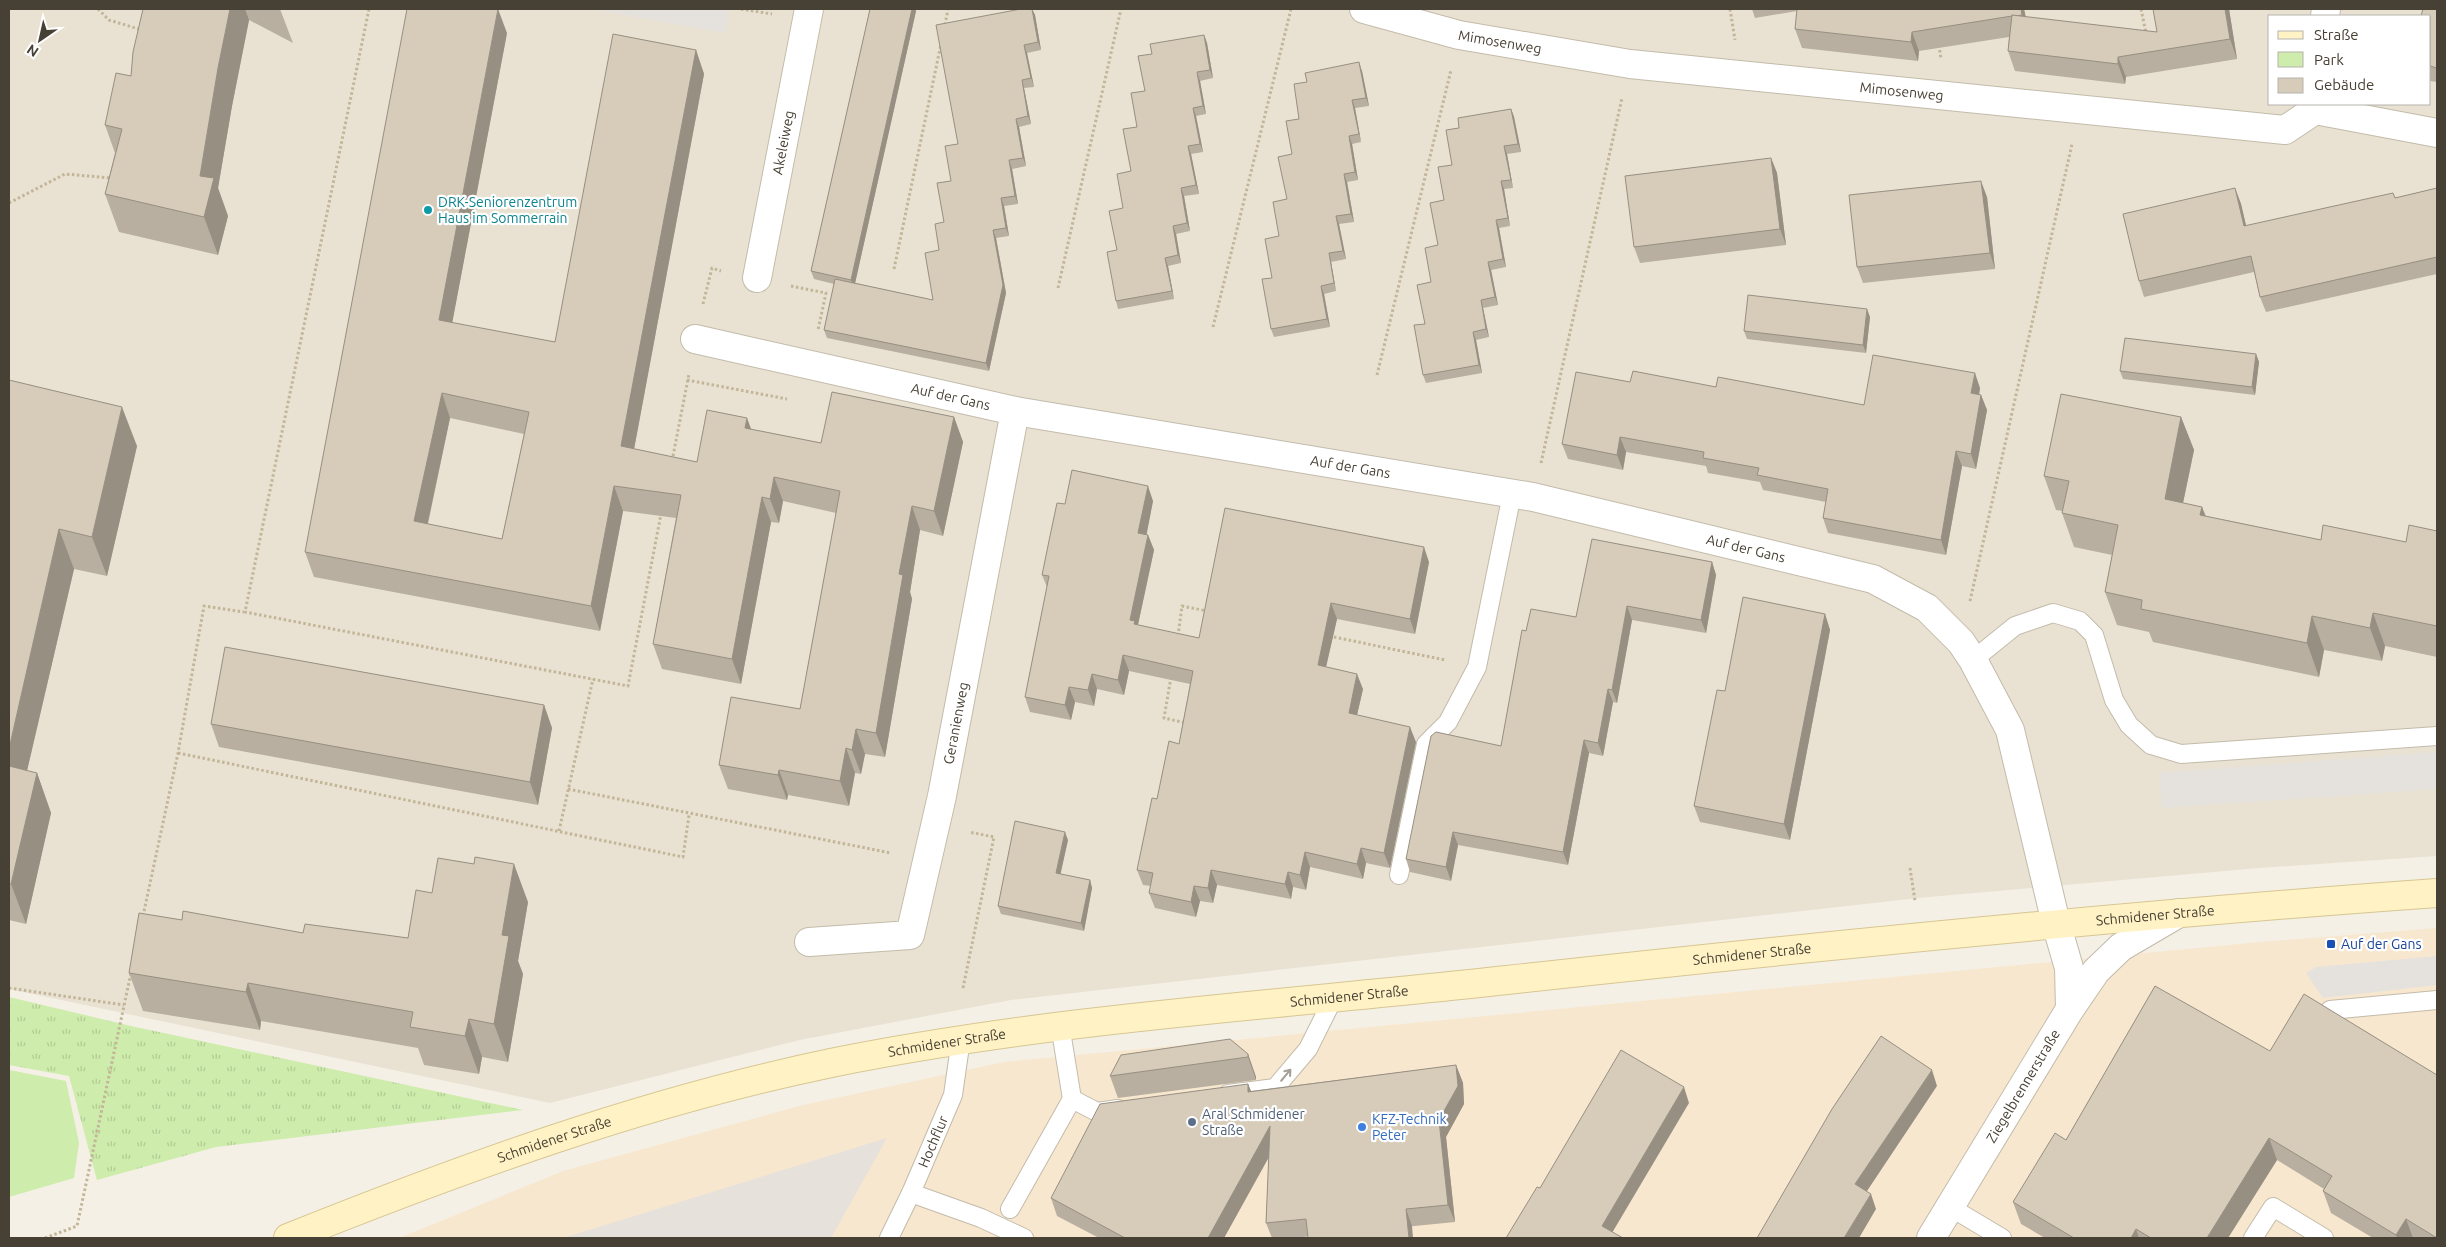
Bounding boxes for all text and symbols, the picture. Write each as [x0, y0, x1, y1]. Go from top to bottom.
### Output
north arrow [15, 15, 65, 65]
legend [2268, 15, 2431, 105]
text: Straße [2314, 26, 2358, 43]
street label: Mimosenweg [1457, 27, 1543, 57]
text: N [24, 41, 42, 60]
text: Park [2314, 51, 2344, 68]
text: Gebäude [2314, 76, 2374, 93]
street label: Mimosenweg [1859, 79, 1944, 104]
street label: Akeleiweg [769, 109, 797, 176]
place label: DRK-Seniorenzentrum Haus im Sommerrain [438, 194, 577, 226]
marker: DRK-Seniorenzentrum Haus im Sommerrain [422, 204, 434, 216]
street label: Auf der Gans [909, 380, 992, 413]
street label: Auf der Gans [1309, 452, 1392, 481]
street label: Auf der Gans [1705, 531, 1787, 566]
street label: Geranienweg [940, 681, 971, 766]
street label: Schmidener Straße [2095, 902, 2215, 928]
place label: Auf der Gans [2341, 936, 2422, 952]
marker: Auf der Gans [2325, 938, 2337, 950]
street label: Schmidener Straße [1692, 940, 1812, 968]
street label: Schmidener Straße [1289, 982, 1409, 1010]
street label: Schmidener Straße [887, 1026, 1007, 1060]
street label: Ziegelbrennerstraße [1983, 1027, 2063, 1145]
one-way arrow [1280, 1069, 1291, 1082]
place label: Aral Schmidener Straße [1202, 1106, 1305, 1138]
place label: KFZ-Technik Peter [1372, 1111, 1446, 1143]
street label: Schmidener Straße [495, 1113, 613, 1166]
street label: Hochflur [915, 1113, 951, 1170]
marker: Aral Schmidener Straße [1186, 1116, 1198, 1128]
marker: KFZ-Technik Peter [1356, 1121, 1368, 1133]

